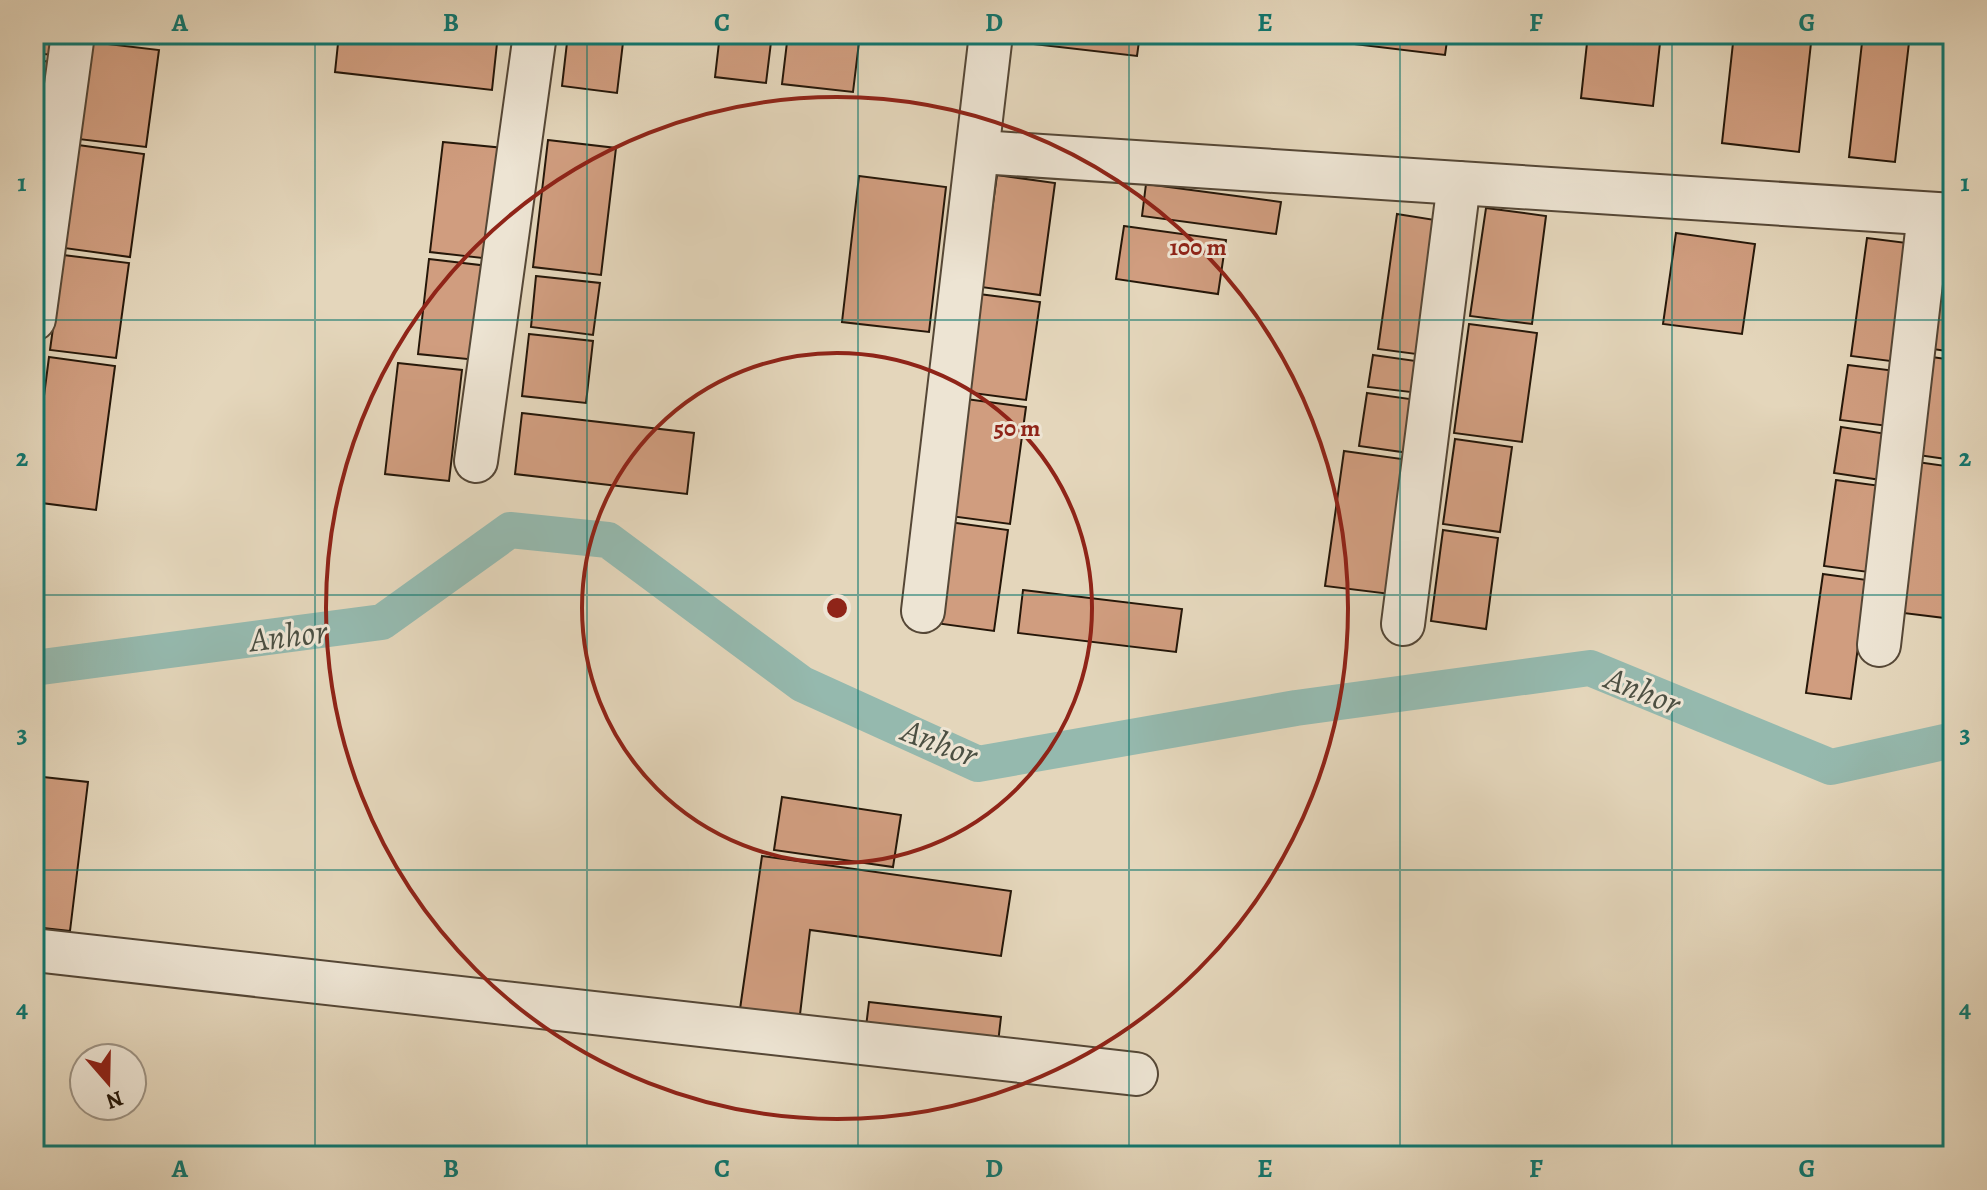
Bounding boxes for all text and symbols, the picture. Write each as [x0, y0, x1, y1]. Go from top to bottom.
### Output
text: A [171, 5, 189, 40]
text: B [443, 5, 459, 40]
text: C [714, 5, 730, 40]
text: D [985, 5, 1003, 40]
text: E [1257, 5, 1273, 40]
text: F [1529, 5, 1543, 40]
text: G [1798, 5, 1816, 40]
text: 1 [17, 165, 27, 200]
text: 1 [1960, 165, 1970, 200]
text: 100 m [1169, 231, 1227, 263]
text: 50 m [994, 412, 1040, 444]
text: 2 [16, 440, 29, 475]
text: 2 [1959, 440, 1972, 475]
centre of rings [823, 594, 851, 622]
water label: Anhor [245, 607, 331, 664]
water label: Anhor [1596, 653, 1689, 727]
water label: Anhor [893, 706, 985, 779]
text: 3 [16, 716, 28, 751]
text: 3 [1959, 716, 1971, 751]
text: 4 [16, 991, 28, 1026]
text: 4 [1959, 991, 1971, 1026]
north arrow [68, 1042, 148, 1122]
text: N [102, 1083, 127, 1117]
text: A [171, 1151, 189, 1186]
text: B [443, 1151, 459, 1186]
text: C [714, 1151, 730, 1186]
text: D [985, 1151, 1003, 1186]
text: E [1257, 1151, 1273, 1186]
text: F [1529, 1151, 1543, 1186]
text: G [1798, 1151, 1816, 1186]

